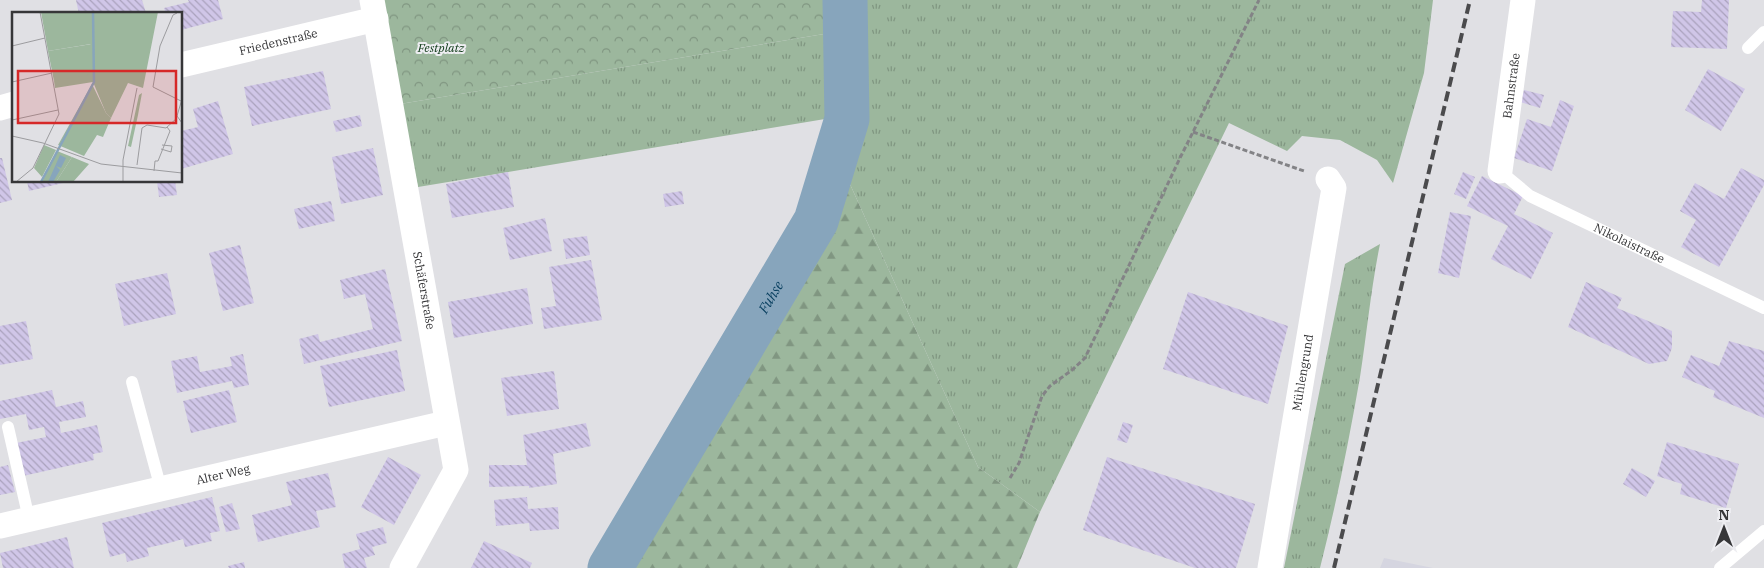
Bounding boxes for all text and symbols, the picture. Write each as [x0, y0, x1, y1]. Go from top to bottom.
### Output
inset map [12, 12, 182, 182]
street label: Friedenstraße [237, 25, 319, 58]
park label: Festplatz [417, 40, 465, 55]
street label: Bahnstraße [1499, 52, 1523, 119]
street label: Nikolaistraße [1592, 220, 1667, 266]
street label: Schäferstraße [410, 250, 439, 331]
water label: Fuhse [754, 277, 788, 318]
street label: Mühlengrund [1289, 333, 1316, 412]
street label: Alter Weg [195, 460, 252, 487]
north arrow [1699, 503, 1749, 553]
text: N [1718, 506, 1730, 524]

